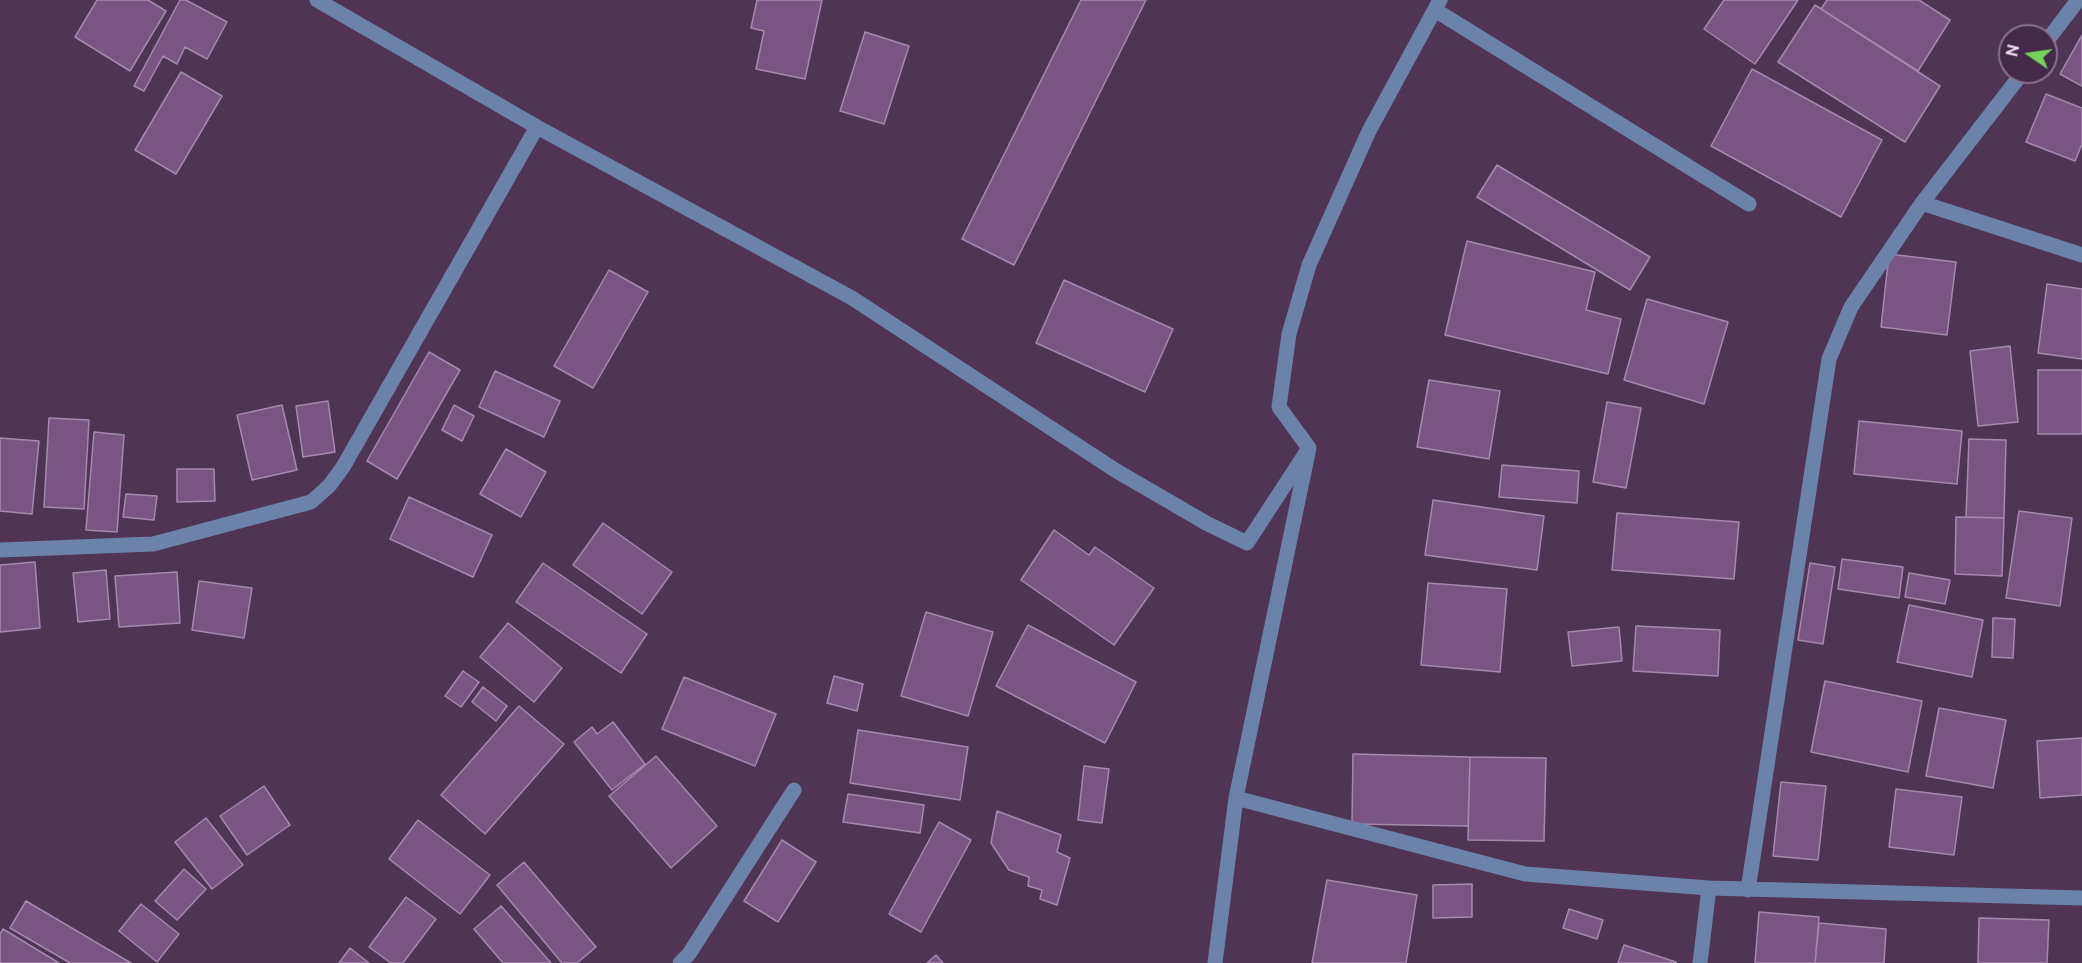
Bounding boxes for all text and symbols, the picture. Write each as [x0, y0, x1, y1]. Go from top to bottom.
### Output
north arrow [1998, 24, 2058, 84]
text: N [2002, 43, 2023, 58]

